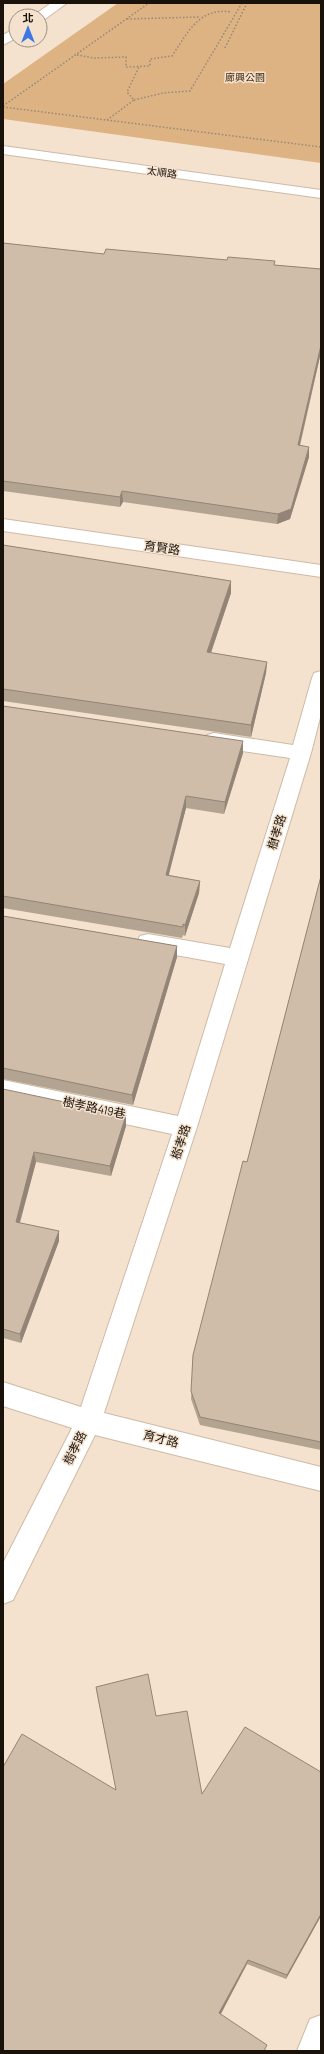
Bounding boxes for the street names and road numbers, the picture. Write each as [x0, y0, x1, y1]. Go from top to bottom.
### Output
street label: 太順路 [146, 164, 178, 180]
street label: 育賢路 [143, 538, 181, 556]
street label: 樹孝路 [264, 812, 288, 851]
street label: 樹孝路419巷 [61, 1094, 127, 1121]
street label: 樹孝路 [168, 1122, 192, 1161]
street label: 育才路 [142, 1427, 180, 1449]
street label: 樹孝路 [60, 1428, 89, 1467]

